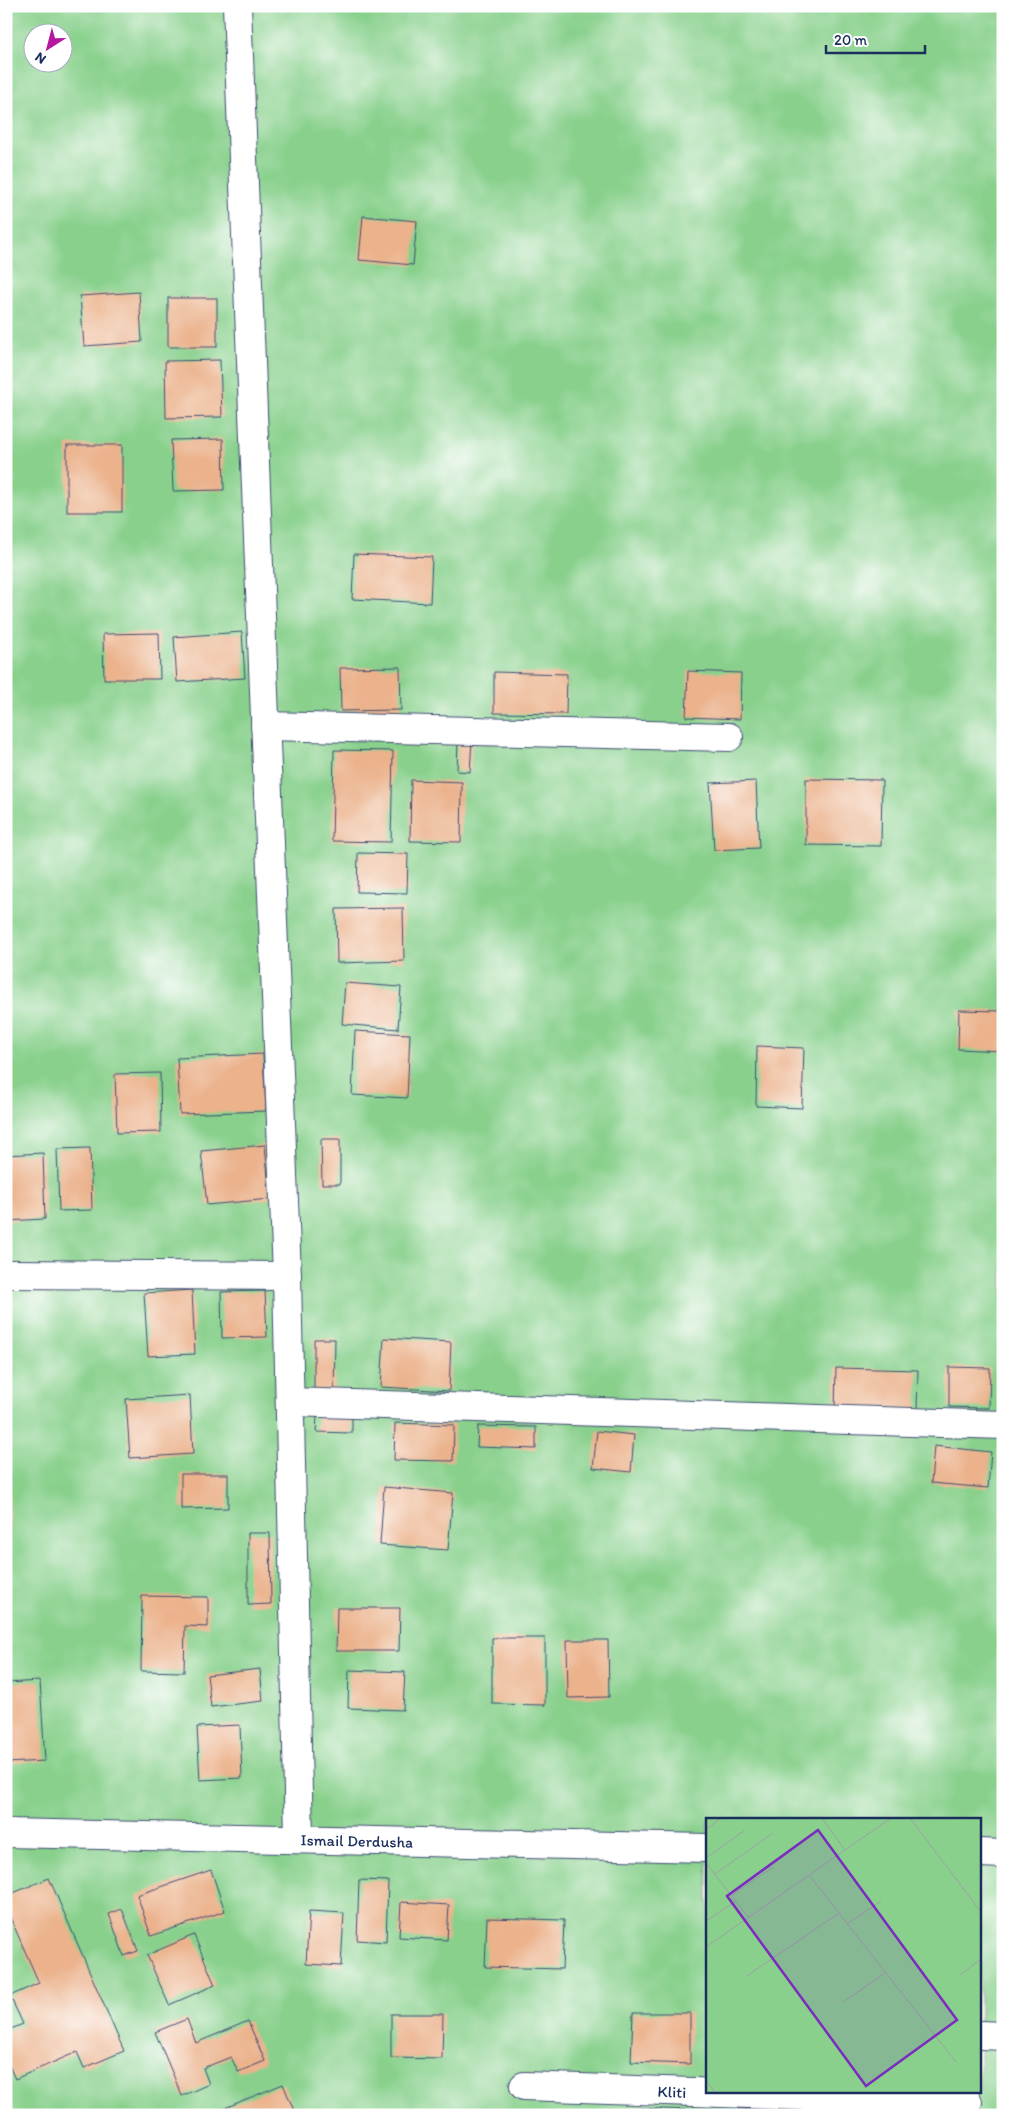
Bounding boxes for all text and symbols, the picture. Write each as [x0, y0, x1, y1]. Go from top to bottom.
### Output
north arrow [22, 22, 72, 72]
scale bar [826, 22, 925, 54]
text: 20 m [834, 31, 868, 49]
text: N [32, 48, 49, 68]
inset map [706, 1818, 982, 2094]
street label: Ismail Derdusha [301, 1830, 413, 1852]
street label: Kliti [657, 2082, 687, 2102]

